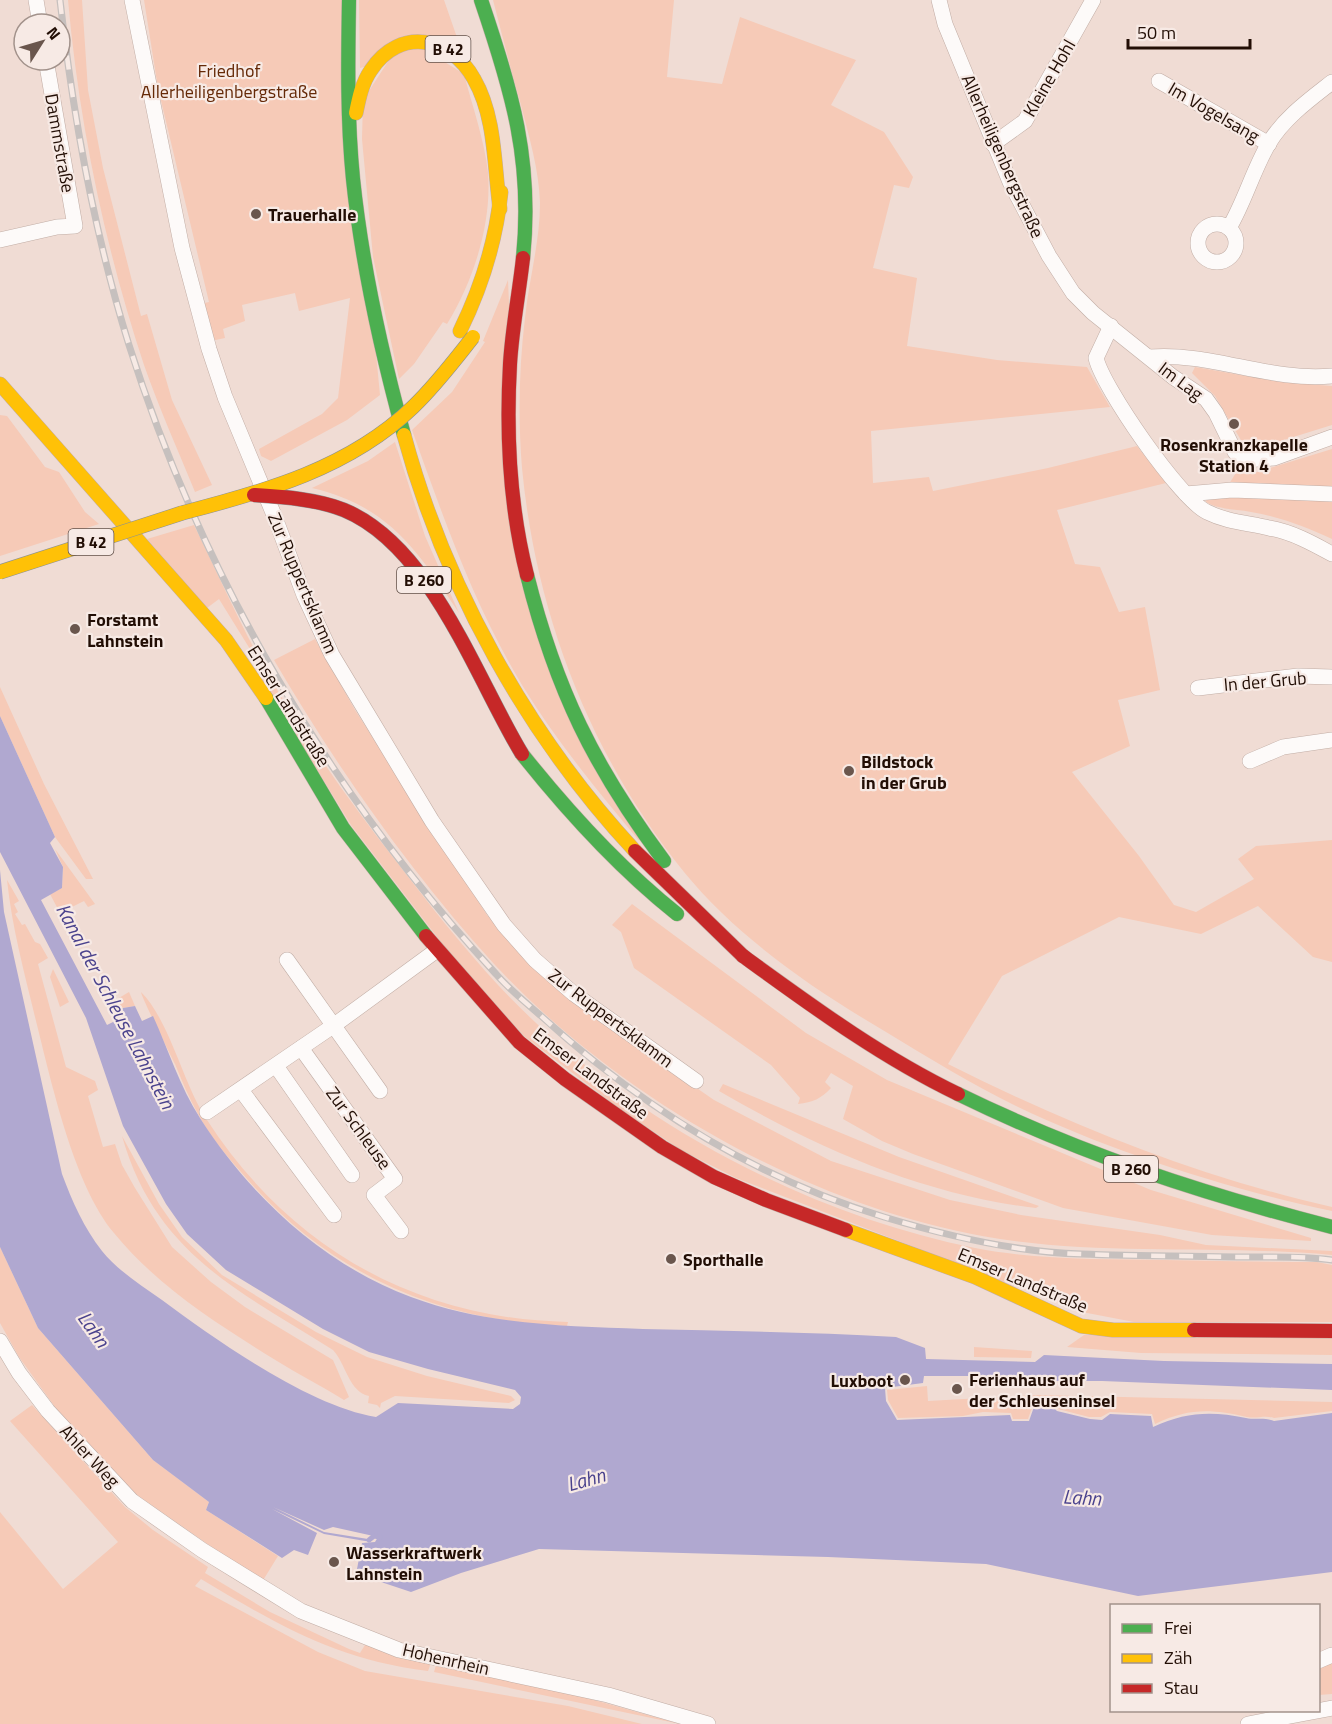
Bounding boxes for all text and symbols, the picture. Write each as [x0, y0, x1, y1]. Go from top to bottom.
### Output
north arrow [12, 12, 72, 72]
scale bar [1128, 12, 1250, 50]
text: 50 m [1137, 19, 1176, 46]
text: N [41, 21, 67, 45]
street label: Kleine Hohl [1016, 34, 1082, 122]
road number: B 42 [426, 36, 470, 62]
park label: Friedhof Allerheiligenbergstraße [141, 57, 317, 105]
street label: Allerheiligenbergstraße [955, 70, 1051, 242]
street label: Im Vogelsang [1163, 75, 1265, 149]
street label: Dammstraße [38, 91, 82, 195]
place label: Trauerhalle [268, 201, 356, 228]
marker: Trauerhalle [249, 207, 263, 221]
street label: Im Lag [1153, 355, 1209, 407]
marker: Rosenkranzkapelle Station 4 [1227, 417, 1241, 431]
place label: Rosenkranzkapelle Station 4 [1160, 431, 1308, 479]
street label: Zur Ruppertsklamm [261, 508, 345, 658]
road number: B 42 [68, 529, 113, 555]
road number: B 260 [397, 567, 451, 593]
place label: Forstamt Lahnstein [87, 606, 163, 654]
marker: Forstamt Lahnstein [68, 622, 82, 636]
street label: Emser Landstraße [241, 640, 337, 772]
street label: In der Grub [1222, 664, 1308, 698]
place label: Bildstock in der Grub [861, 748, 947, 796]
marker: Bildstock in der Grub [842, 764, 856, 778]
water label: Kanal der Schleuse Lahnstein [49, 898, 184, 1115]
street label: Zur Ruppertsklamm [543, 962, 679, 1074]
street label: Emser Landstraße [527, 1020, 655, 1126]
street label: Zur Schleuse [320, 1081, 398, 1175]
road number: B 260 [1104, 1156, 1158, 1182]
street label: Emser Landstraße [954, 1240, 1092, 1320]
place label: Sporthalle [683, 1246, 763, 1273]
marker: Sporthalle [664, 1252, 678, 1266]
water label: Lahn [70, 1304, 118, 1354]
place label: Ferienhaus auf der Schleuseninsel [969, 1366, 1115, 1414]
place label: Luxboot [831, 1367, 893, 1394]
marker: Luxboot [898, 1373, 912, 1387]
marker: Ferienhaus auf der Schleuseninsel [950, 1382, 964, 1396]
street label: Ahler Weg [54, 1418, 126, 1494]
water label: Lahn [563, 1459, 610, 1499]
water label: Lahn [1062, 1481, 1103, 1514]
place label: Wasserkraftwerk Lahnstein [346, 1539, 482, 1587]
marker: Wasserkraftwerk Lahnstein [327, 1555, 341, 1569]
legend [1110, 1604, 1320, 1712]
text: Frei [1164, 1614, 1192, 1641]
street label: Hohenrhein [400, 1636, 492, 1682]
text: Zäh [1164, 1644, 1192, 1671]
text: Stau [1164, 1674, 1199, 1701]

